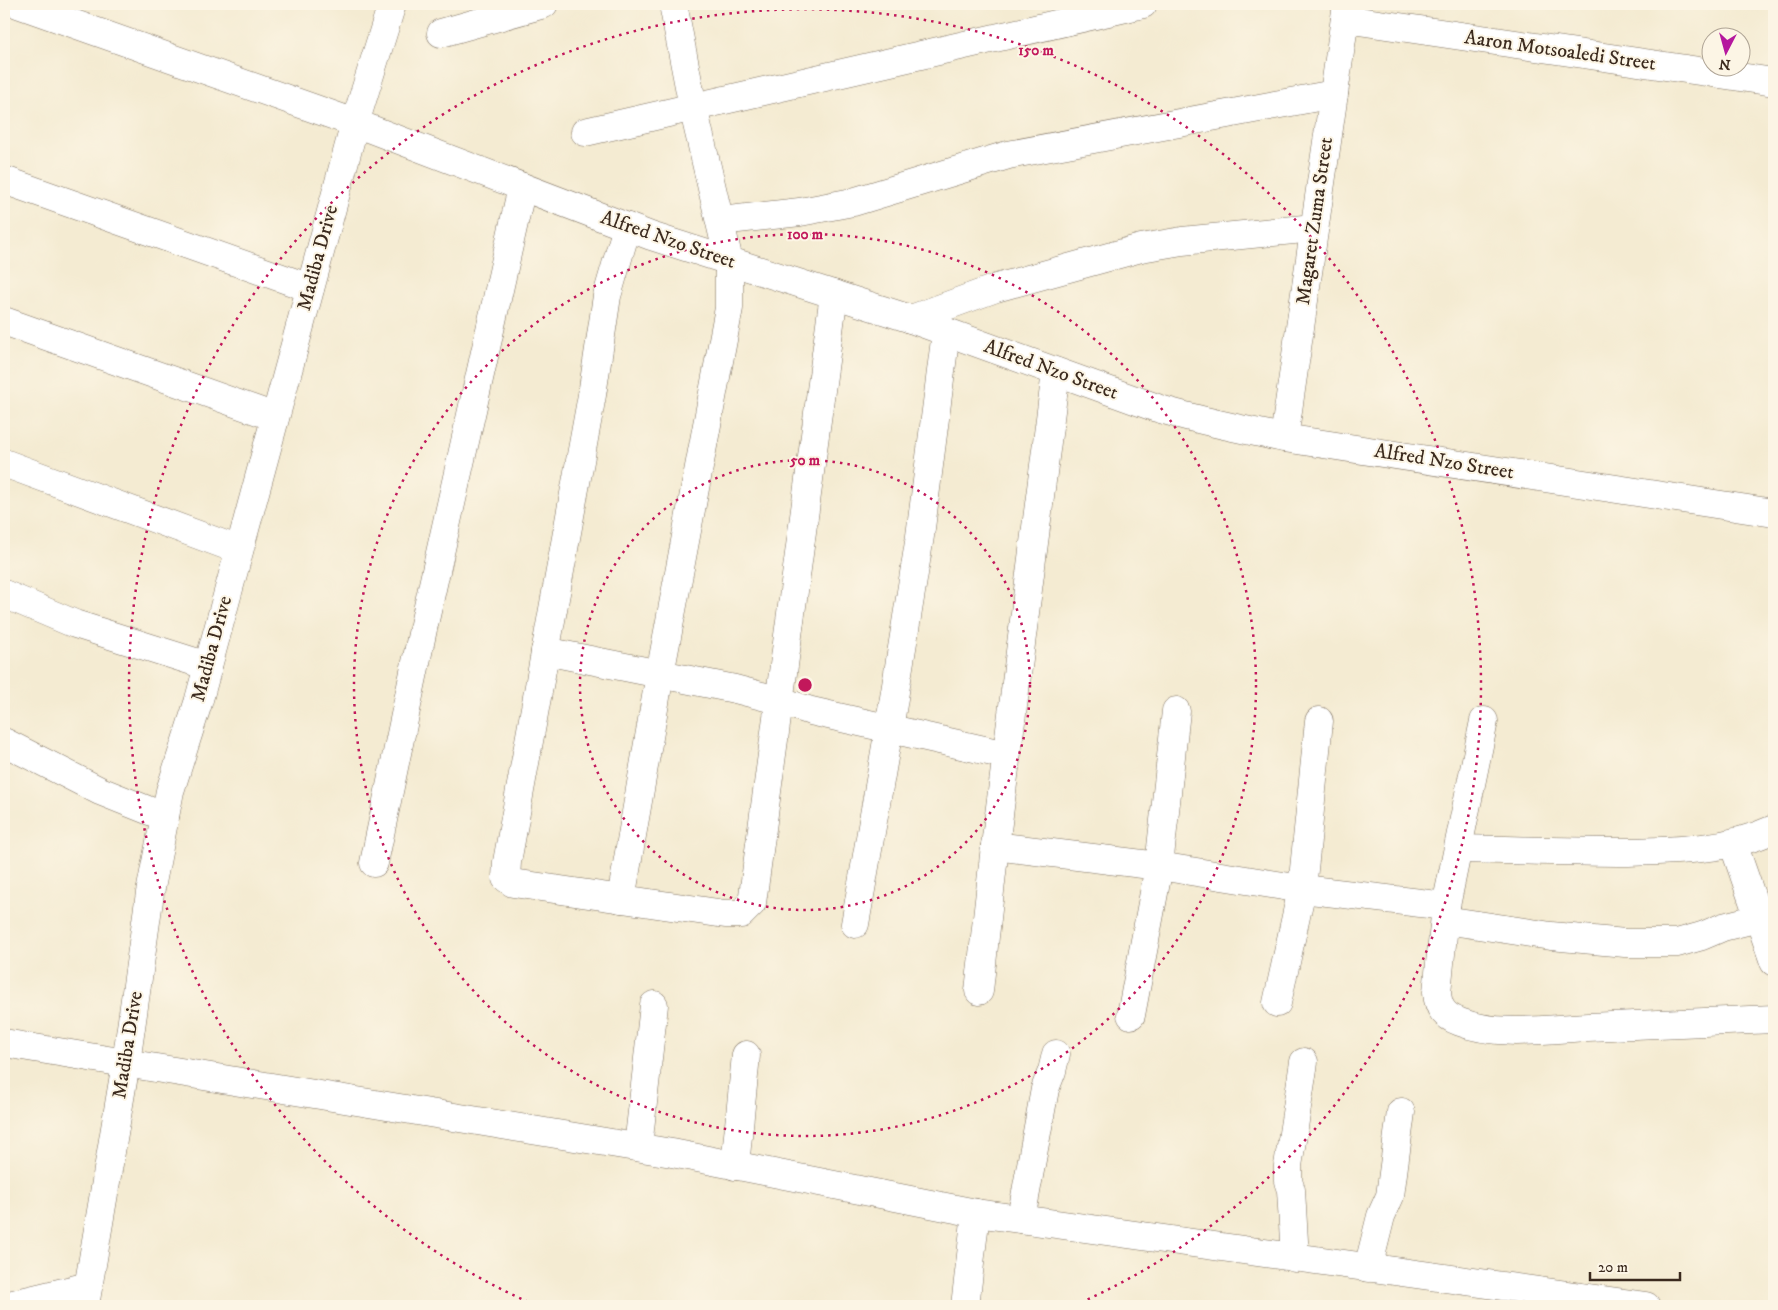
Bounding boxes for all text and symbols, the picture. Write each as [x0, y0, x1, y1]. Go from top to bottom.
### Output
street label: Aaron Motsoaledi Street [1463, 25, 1657, 77]
north arrow [1700, 28, 1750, 78]
text: 150 m [1018, 41, 1054, 60]
text: N [1718, 54, 1731, 73]
street label: Magaret Zuma Street [1291, 136, 1339, 306]
street label: Madiba Drive [292, 202, 344, 314]
street label: Alfred Nzo Street [597, 205, 739, 275]
text: 100 m [787, 225, 824, 244]
street label: Alfred Nzo Street [980, 334, 1122, 406]
street label: Alfred Nzo Street [1372, 439, 1516, 485]
text: 50 m [789, 451, 821, 470]
street label: Madiba Drive [186, 593, 238, 705]
centre of rings [796, 676, 814, 694]
street label: Madiba Drive [107, 989, 149, 1101]
scale bar [1590, 1250, 1680, 1282]
text: 20 m [1598, 1258, 1628, 1277]

